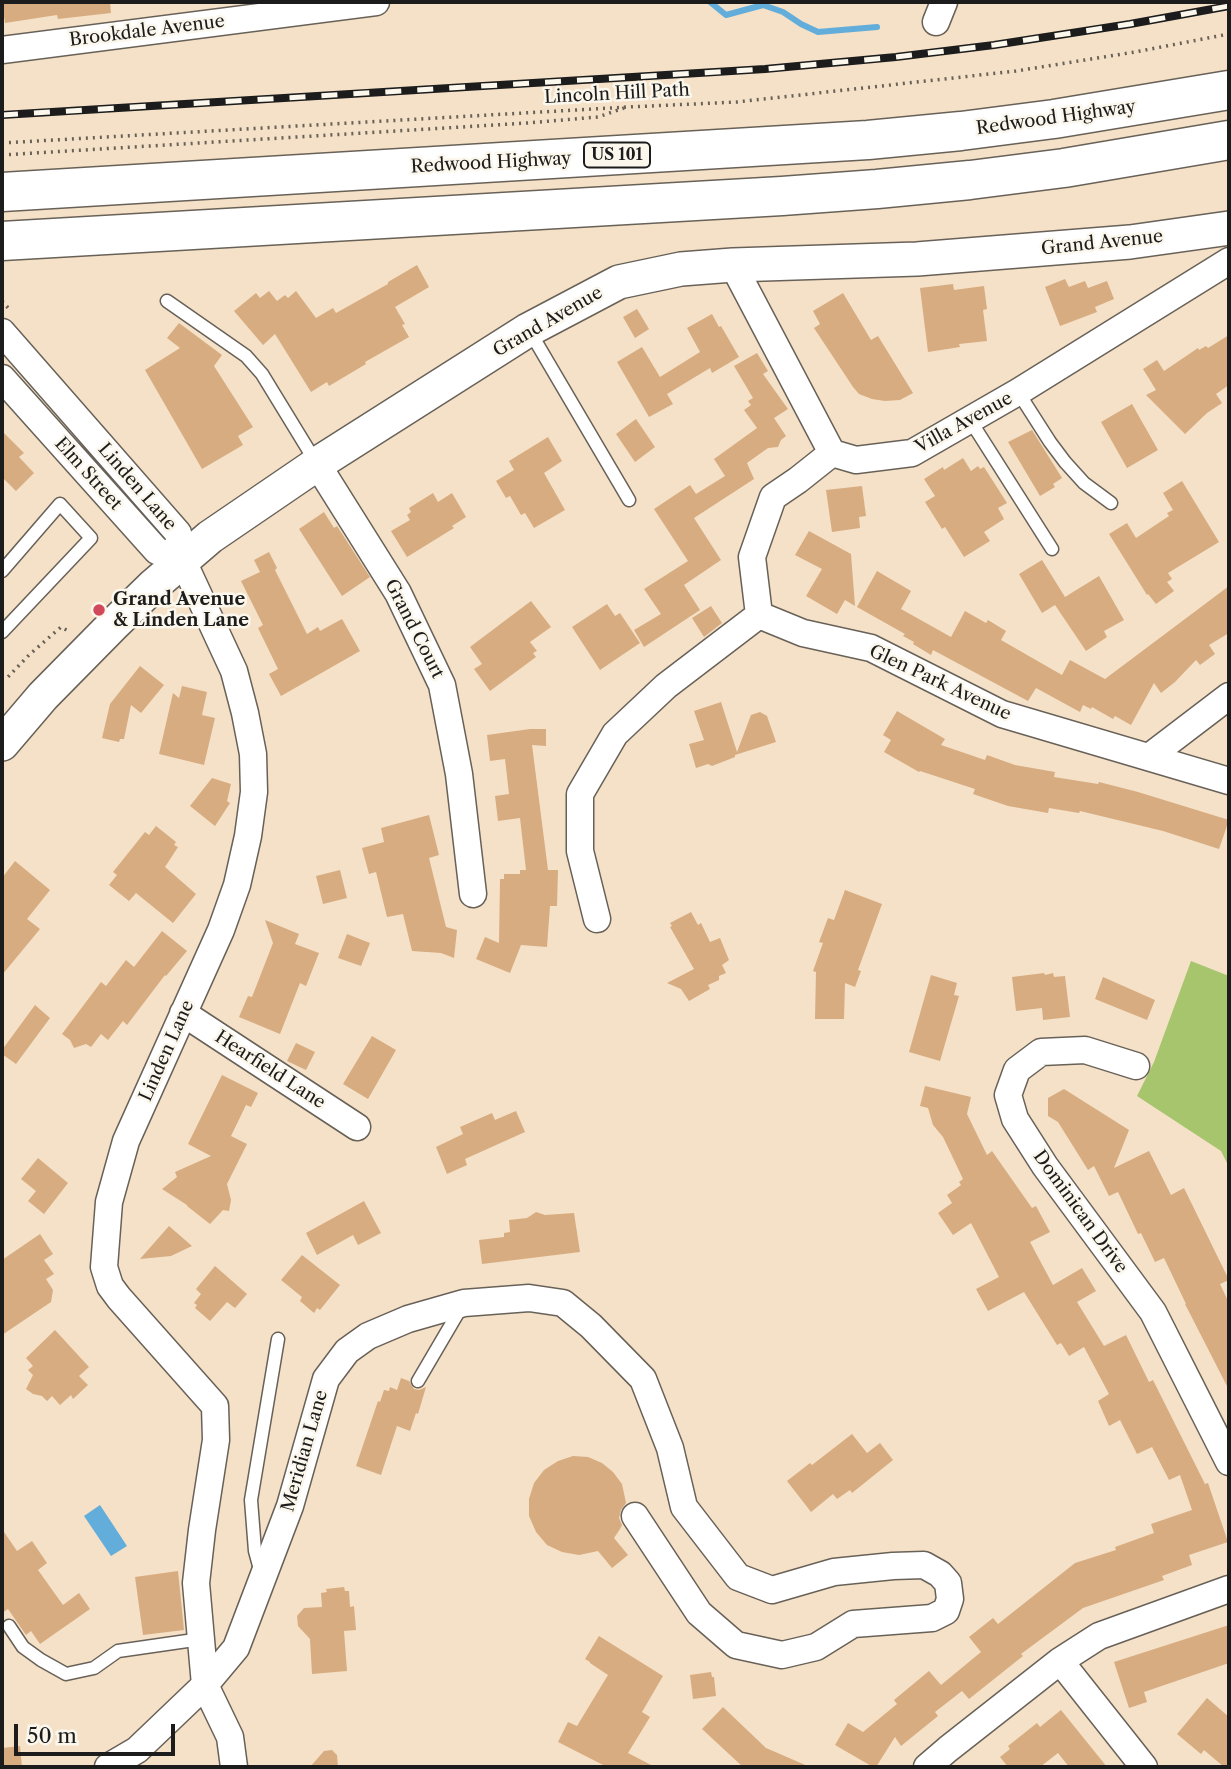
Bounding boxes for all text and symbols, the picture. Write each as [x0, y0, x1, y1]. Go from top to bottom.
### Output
street label: Brookdale Avenue [68, 11, 226, 51]
street label: Lincoln Hill Path [544, 79, 690, 109]
street label: Redwood Highway [975, 96, 1137, 140]
road number: US 101 [584, 142, 650, 168]
street label: Redwood Highway [410, 148, 572, 178]
street label: Grand Avenue [1040, 226, 1164, 260]
street label: Grand Avenue [490, 282, 606, 362]
street label: Villa Avenue [912, 388, 1016, 458]
street label: Elm Street [50, 433, 126, 515]
street label: Linden Lane [93, 439, 181, 535]
street label: Grand Court [380, 576, 448, 682]
place label: Grand Avenue & Linden Lane [113, 589, 249, 632]
marker: Grand Avenue & Linden Lane [91, 602, 107, 618]
street label: Glen Park Avenue [866, 641, 1014, 725]
street label: Linden Lane [135, 997, 199, 1105]
street label: Hearfield Lane [211, 1026, 329, 1114]
street label: Dominican Drive [1028, 1146, 1132, 1278]
street label: Meridian Lane [277, 1388, 333, 1514]
scale bar [18, 1710, 178, 1754]
text: 50 m [27, 1723, 77, 1748]

